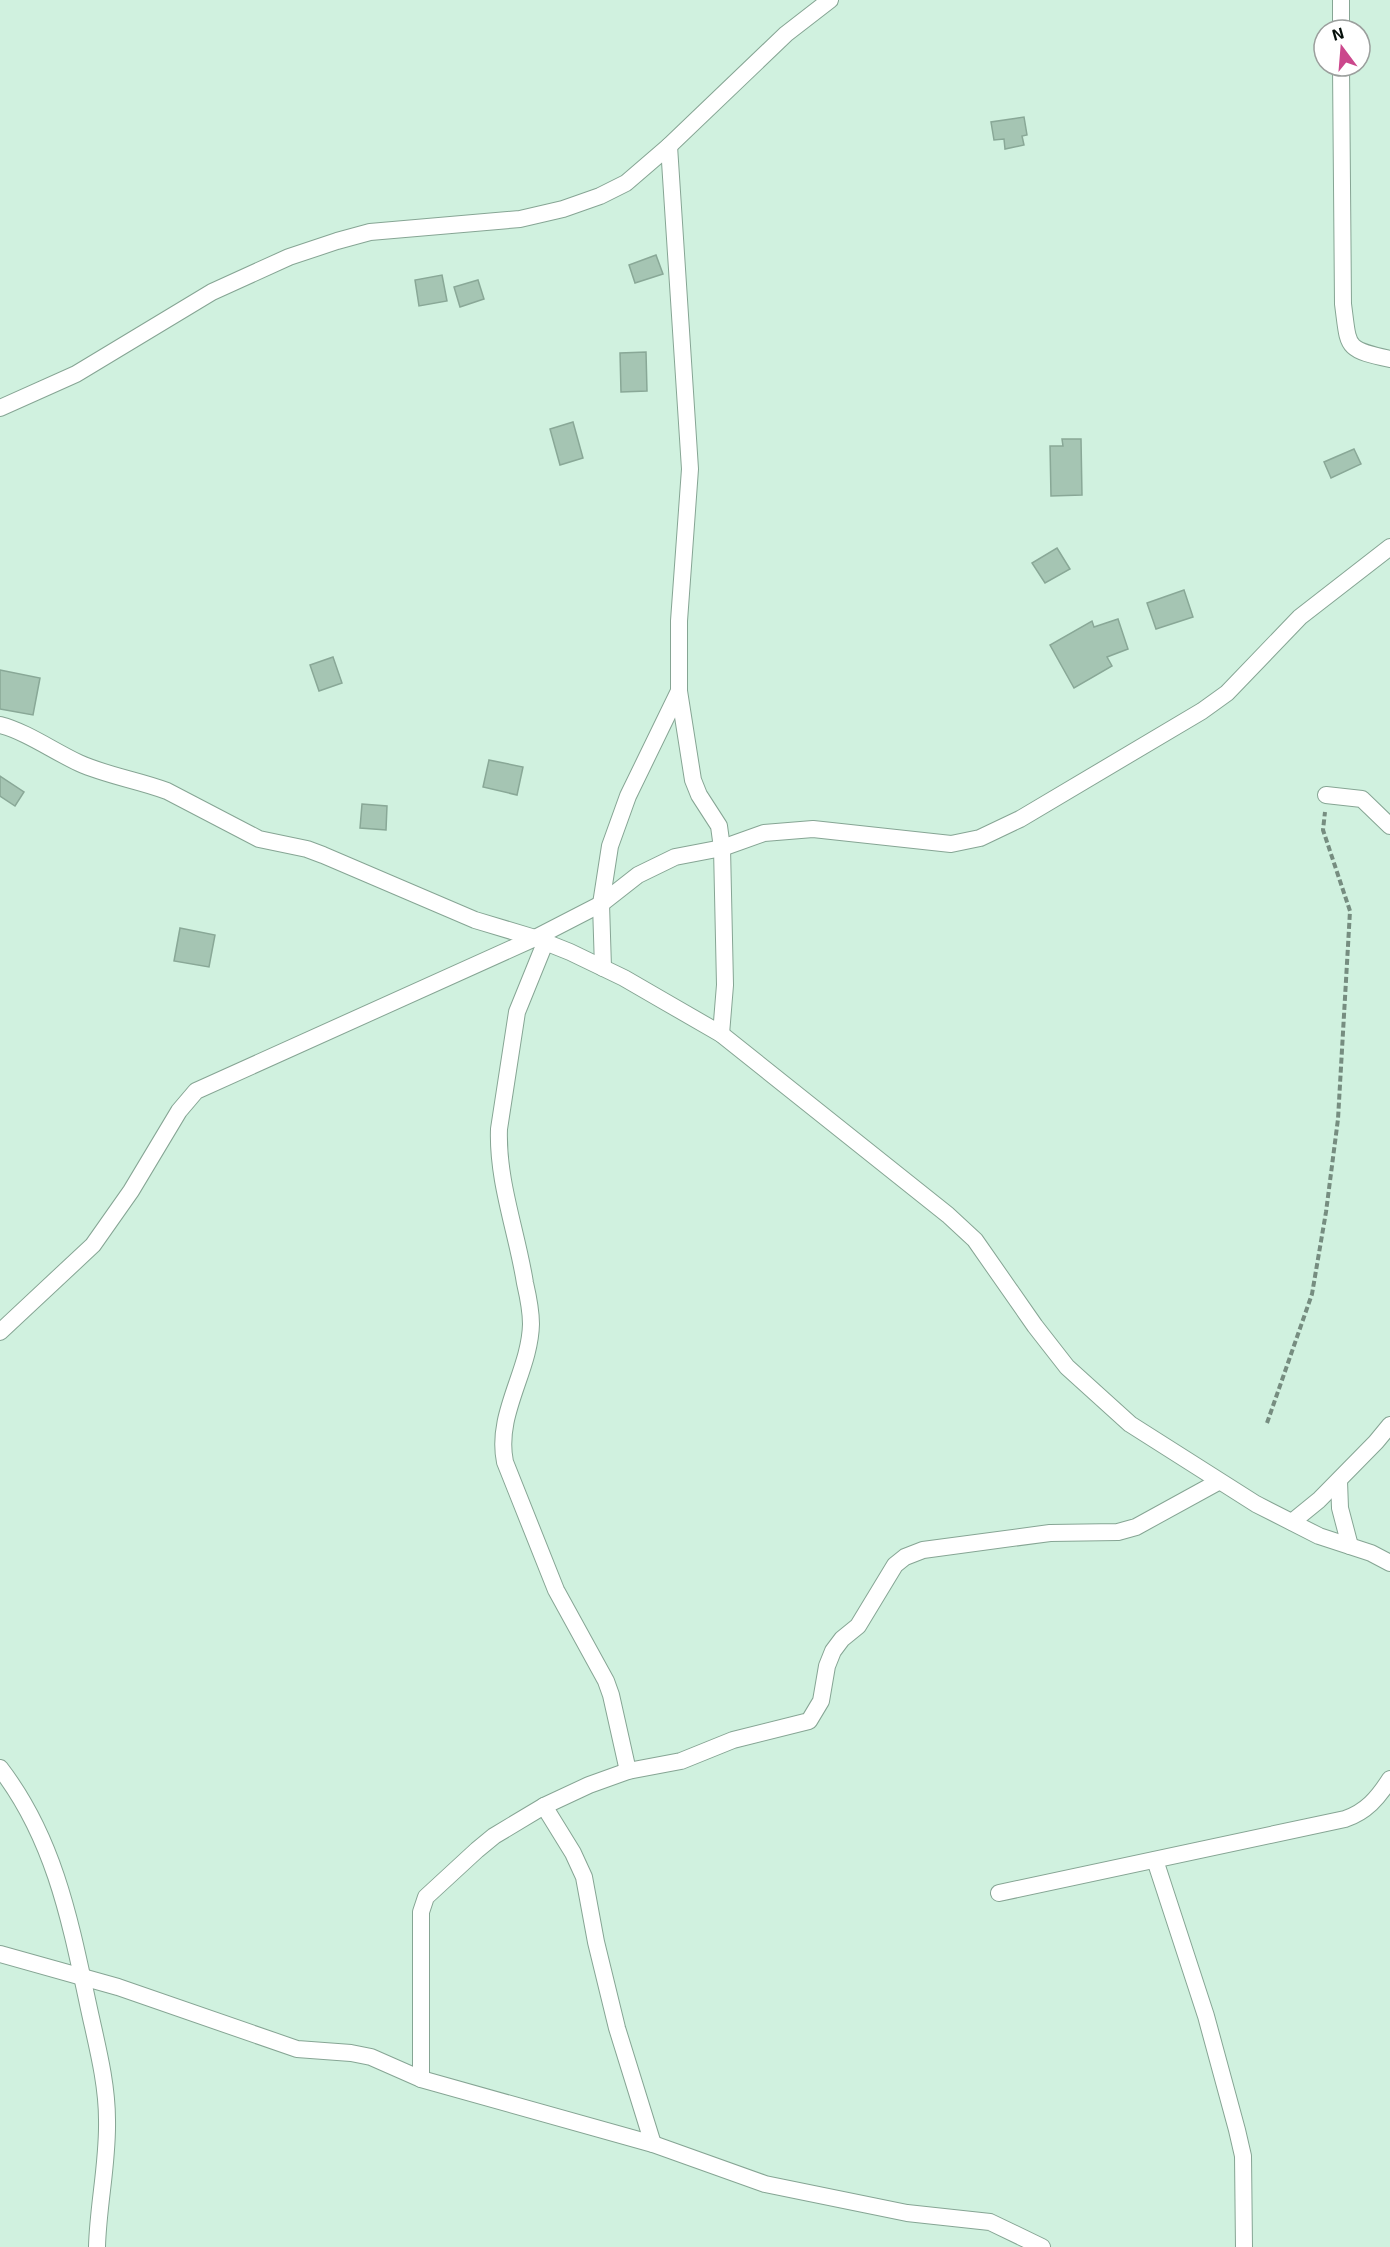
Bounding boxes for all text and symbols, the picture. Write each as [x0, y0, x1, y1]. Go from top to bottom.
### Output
north arrow [1312, 18, 1372, 78]
text: N [1330, 22, 1346, 44]

